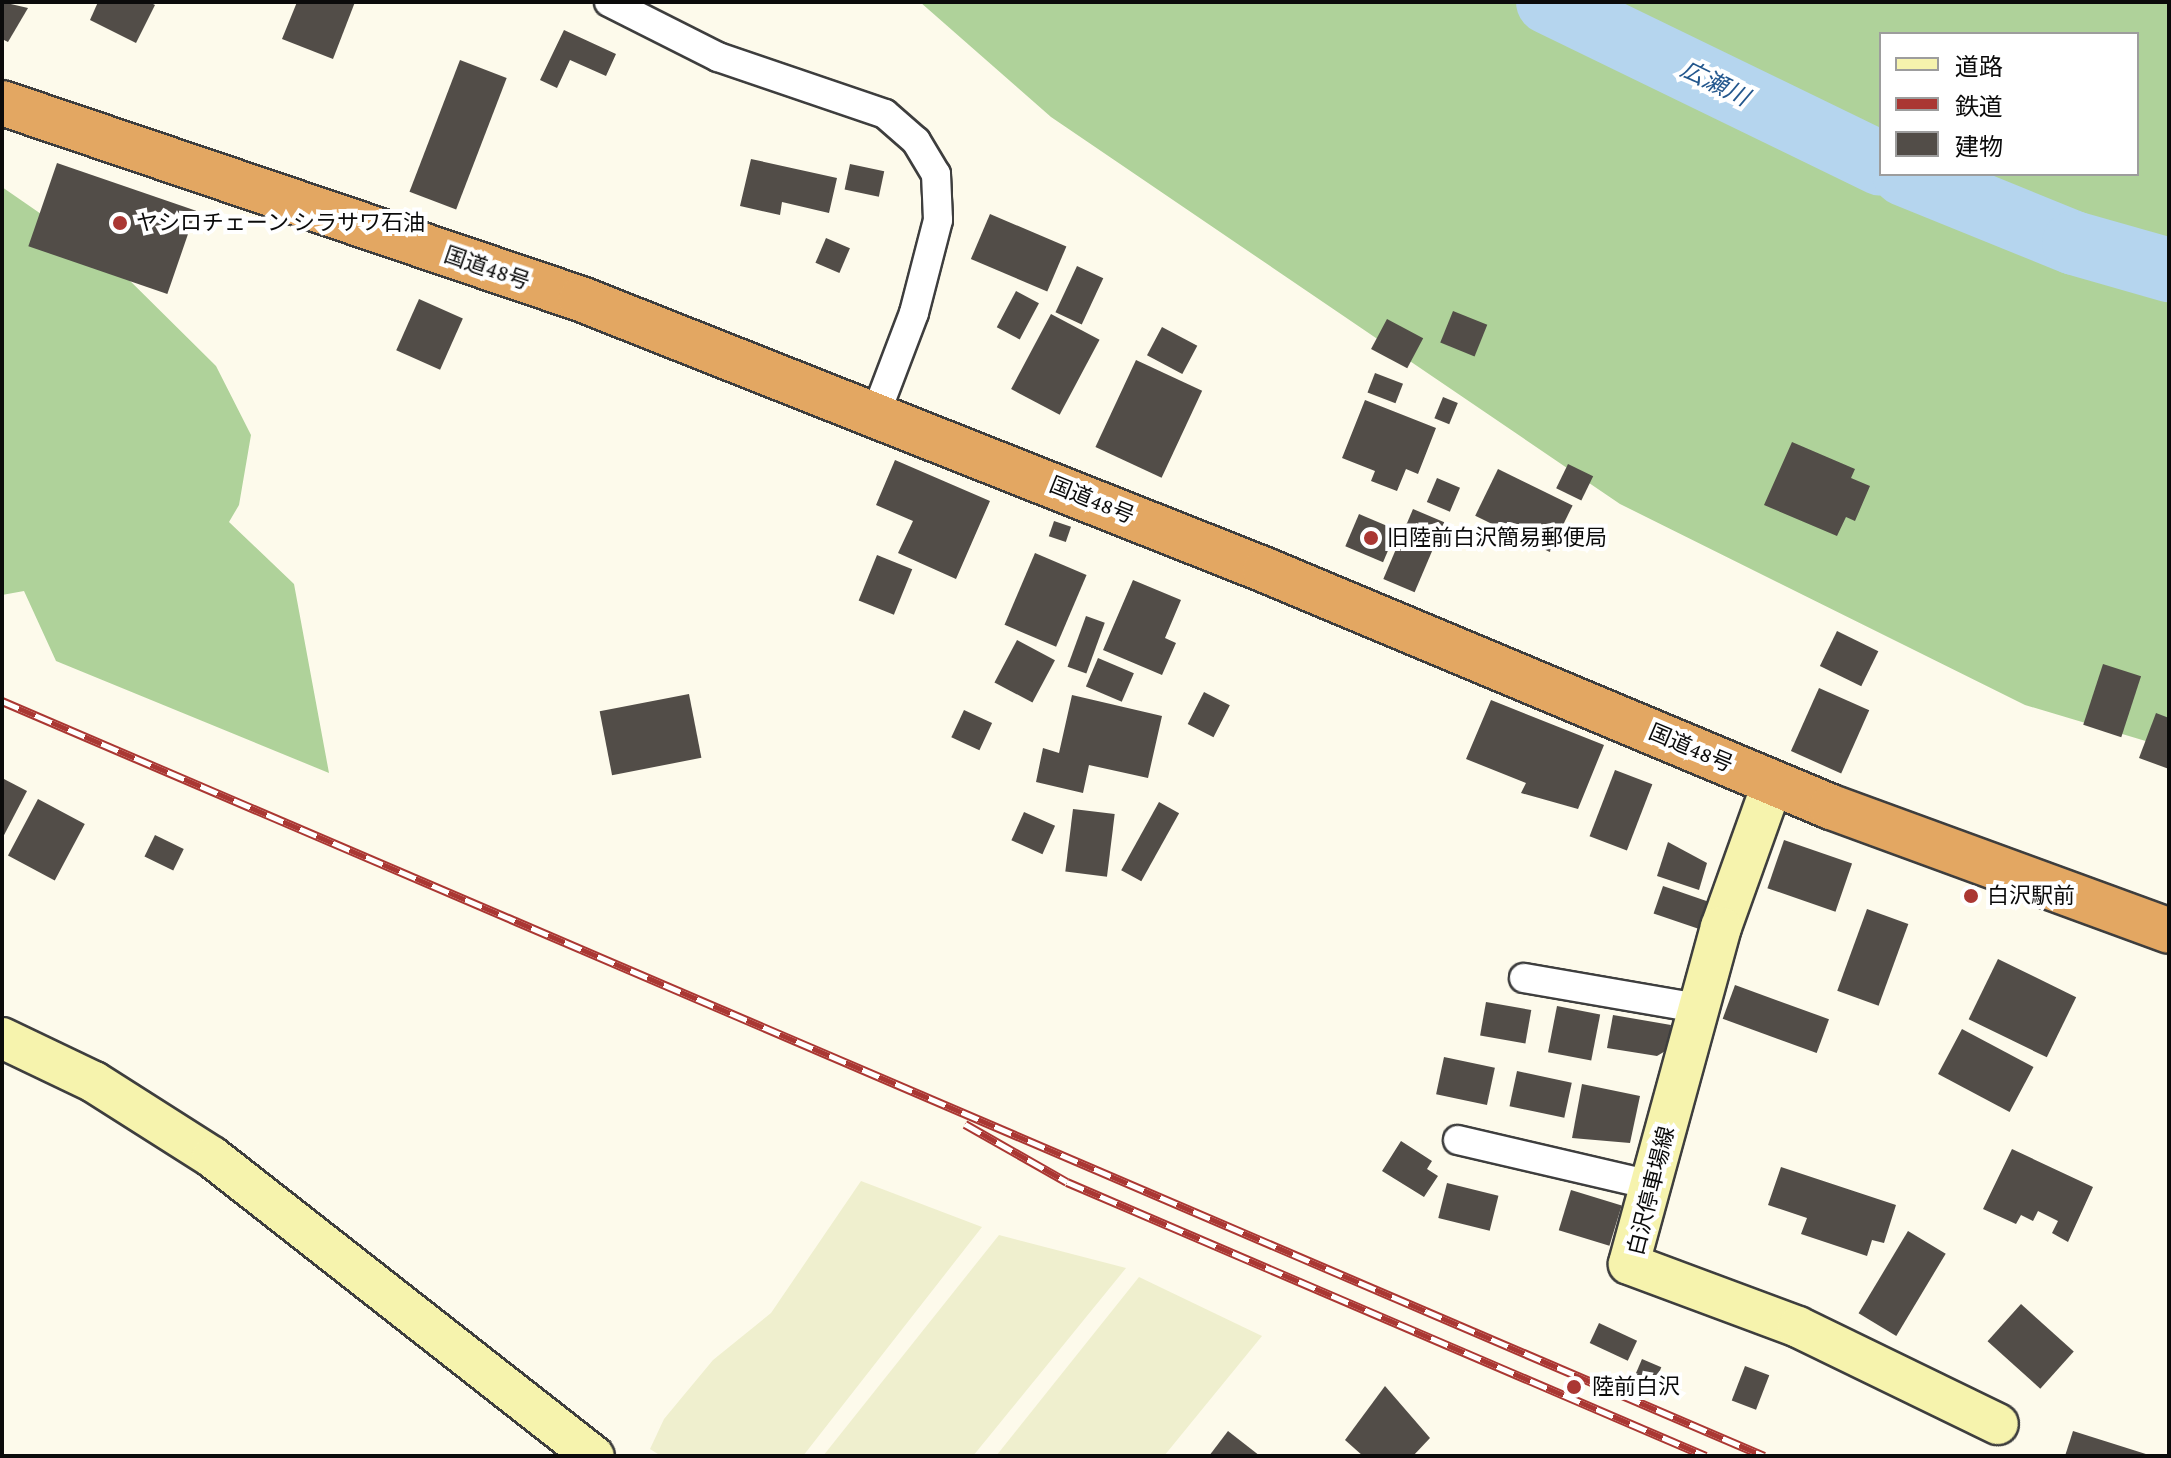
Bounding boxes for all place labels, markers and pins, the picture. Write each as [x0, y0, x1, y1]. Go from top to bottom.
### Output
place label: ヤシロチェーン シラサワ石油 [136, 210, 426, 236]
marker: ヤシロチェーン シラサワ石油 [111, 214, 129, 232]
place label: 旧陸前白沢簡易郵便局 [1387, 525, 1607, 551]
marker: 旧陸前白沢簡易郵便局 [1362, 529, 1380, 547]
place label: 白沢駅前 [1987, 883, 2075, 909]
marker: 白沢駅前 [1962, 887, 1980, 905]
place label: 陸前白沢 [1592, 1374, 1680, 1400]
marker: 陸前白沢 [1563, 1376, 1585, 1398]

